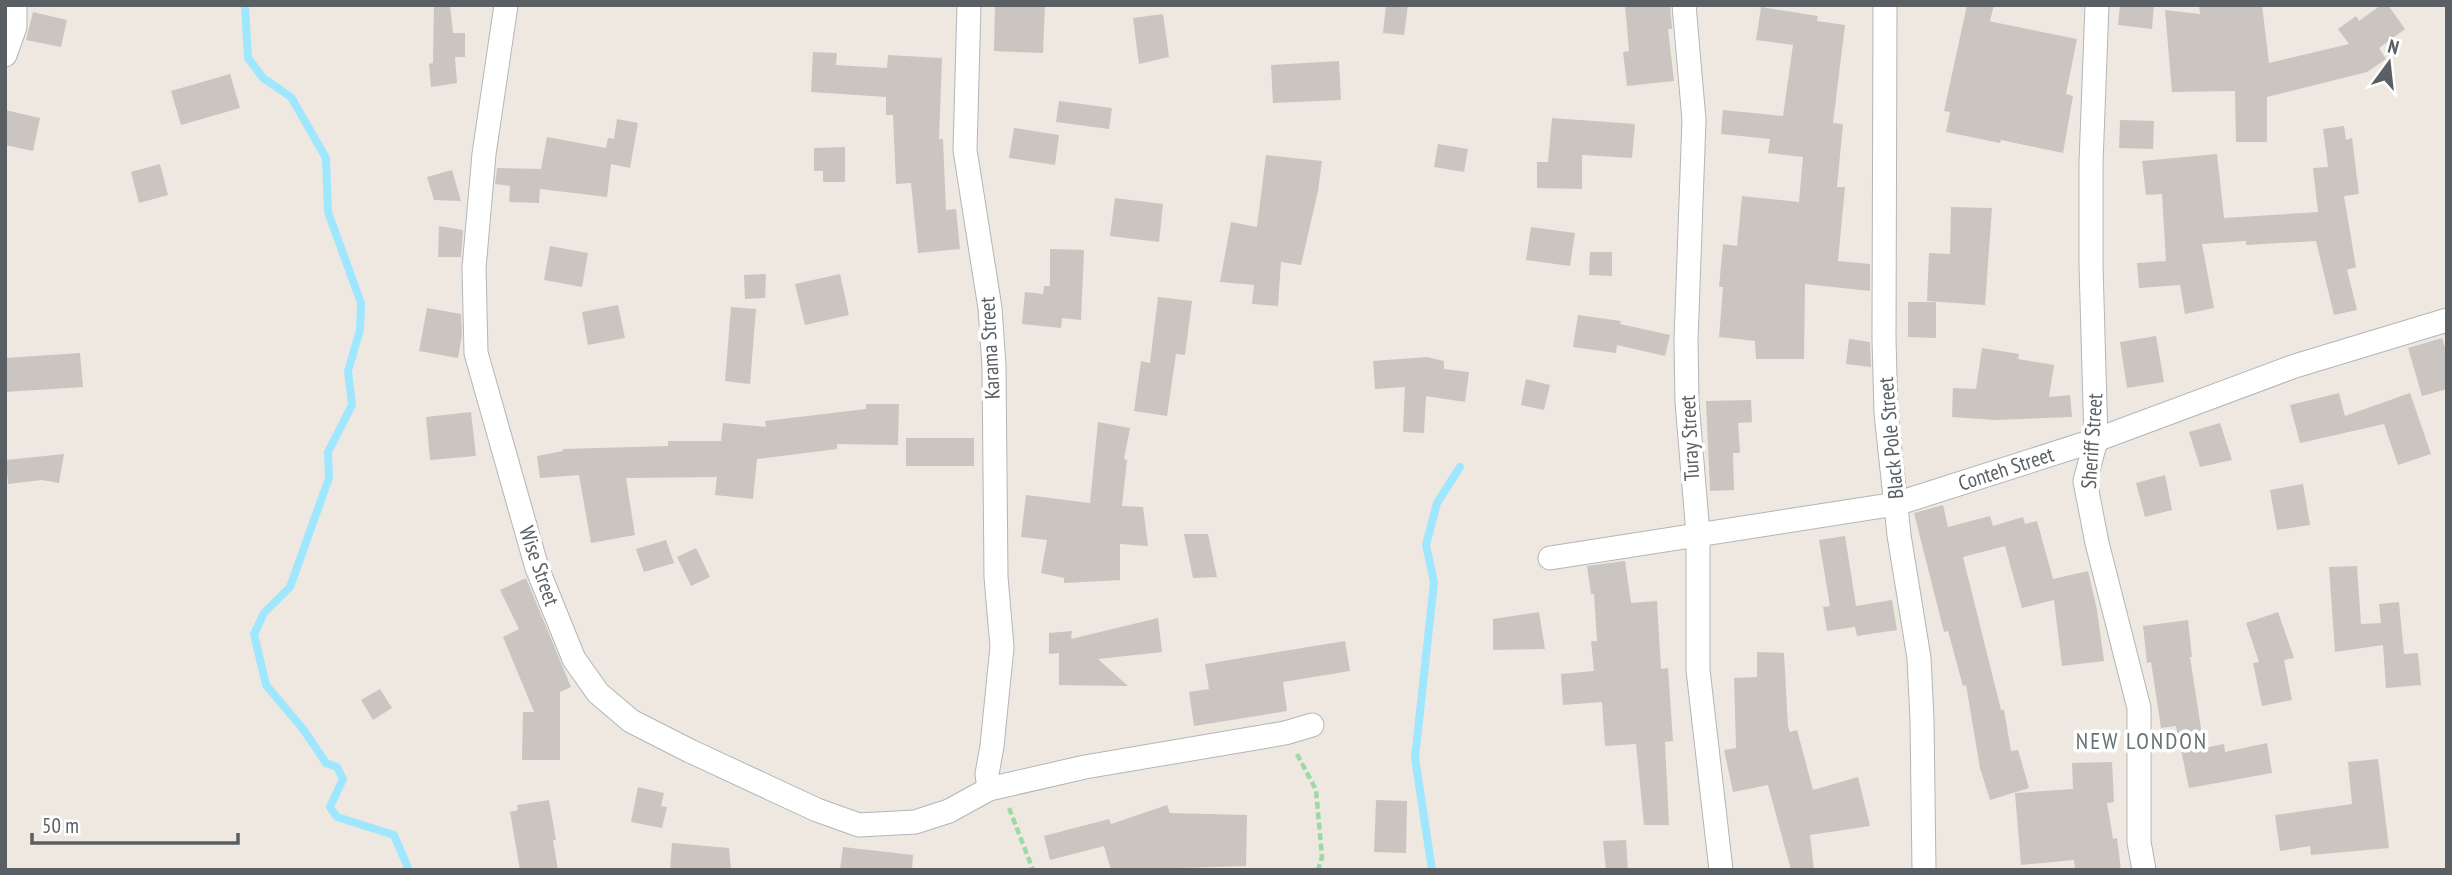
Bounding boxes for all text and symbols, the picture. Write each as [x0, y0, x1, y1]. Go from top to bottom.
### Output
north arrow [2354, 28, 2424, 98]
text: N [2385, 34, 2401, 59]
street label: Karama Street [973, 296, 1006, 400]
street label: Black Pole Street [1872, 376, 1909, 500]
street label: Sheriff Street [2075, 392, 2108, 490]
street label: Turay Street [1674, 394, 1705, 482]
street label: Conteh Street [1955, 440, 2057, 497]
street label: Wise Street [513, 522, 566, 609]
district label: NEW LONDON [2076, 726, 2208, 755]
scale bar [32, 802, 238, 846]
text: 50 m [42, 812, 79, 839]

